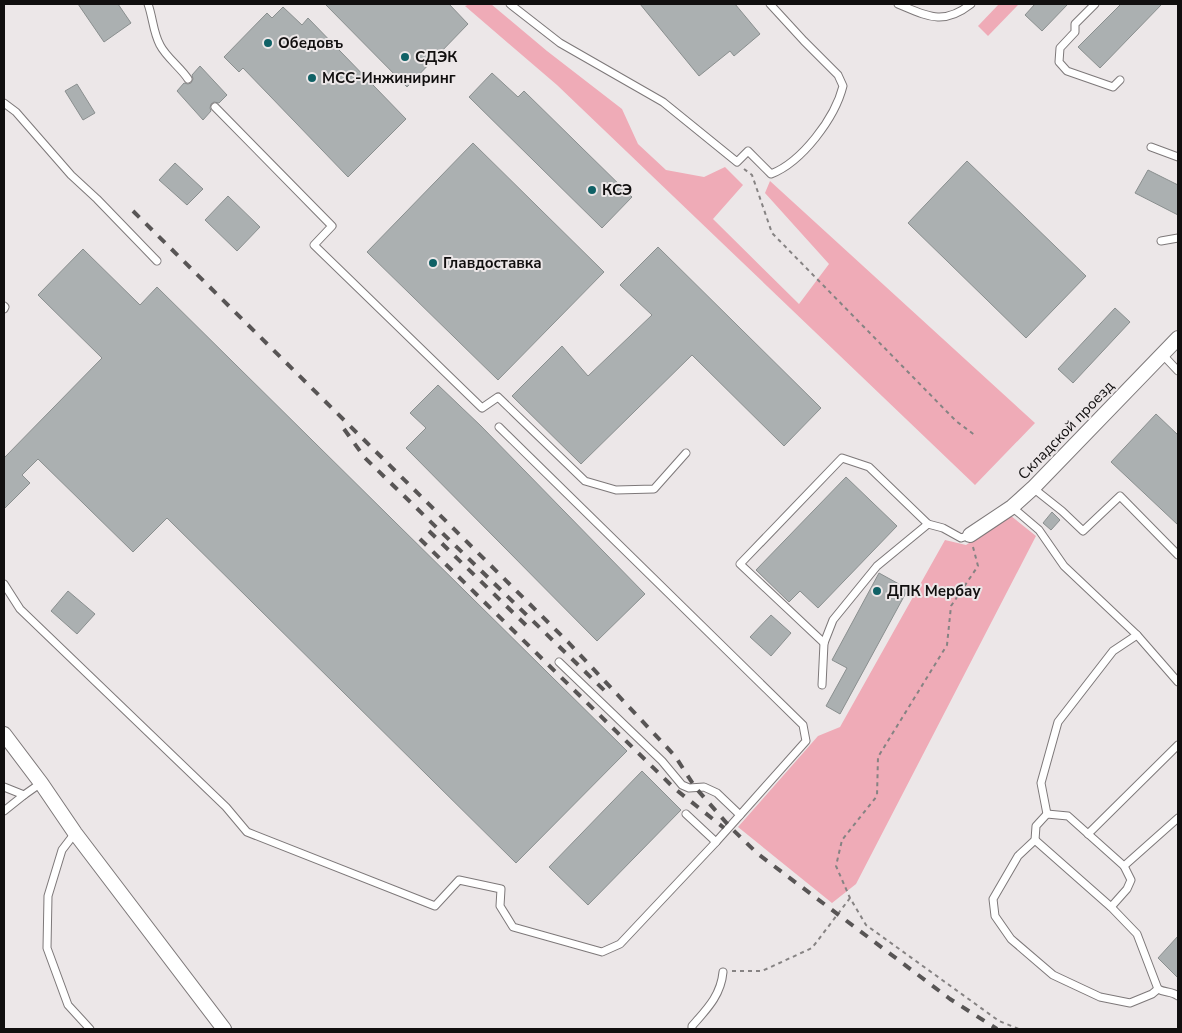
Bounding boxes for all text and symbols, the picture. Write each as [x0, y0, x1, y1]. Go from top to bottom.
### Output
place label: Обедовъ [278, 33, 344, 53]
marker: Обедовъ [262, 37, 274, 49]
place label: СДЭК [415, 47, 458, 67]
marker: СДЭК [399, 51, 411, 63]
place label: МСС-Инжиниринг [322, 68, 456, 88]
marker: МСС-Инжиниринг [306, 72, 318, 84]
place label: КСЭ [602, 180, 632, 200]
marker: КСЭ [586, 184, 598, 196]
place label: Главдоставка [443, 253, 542, 273]
marker: Главдоставка [427, 257, 439, 269]
street label: Складской проезд [1014, 376, 1119, 484]
place label: ДПК Мербау [887, 581, 982, 601]
marker: ДПК Мербау [871, 585, 883, 597]

